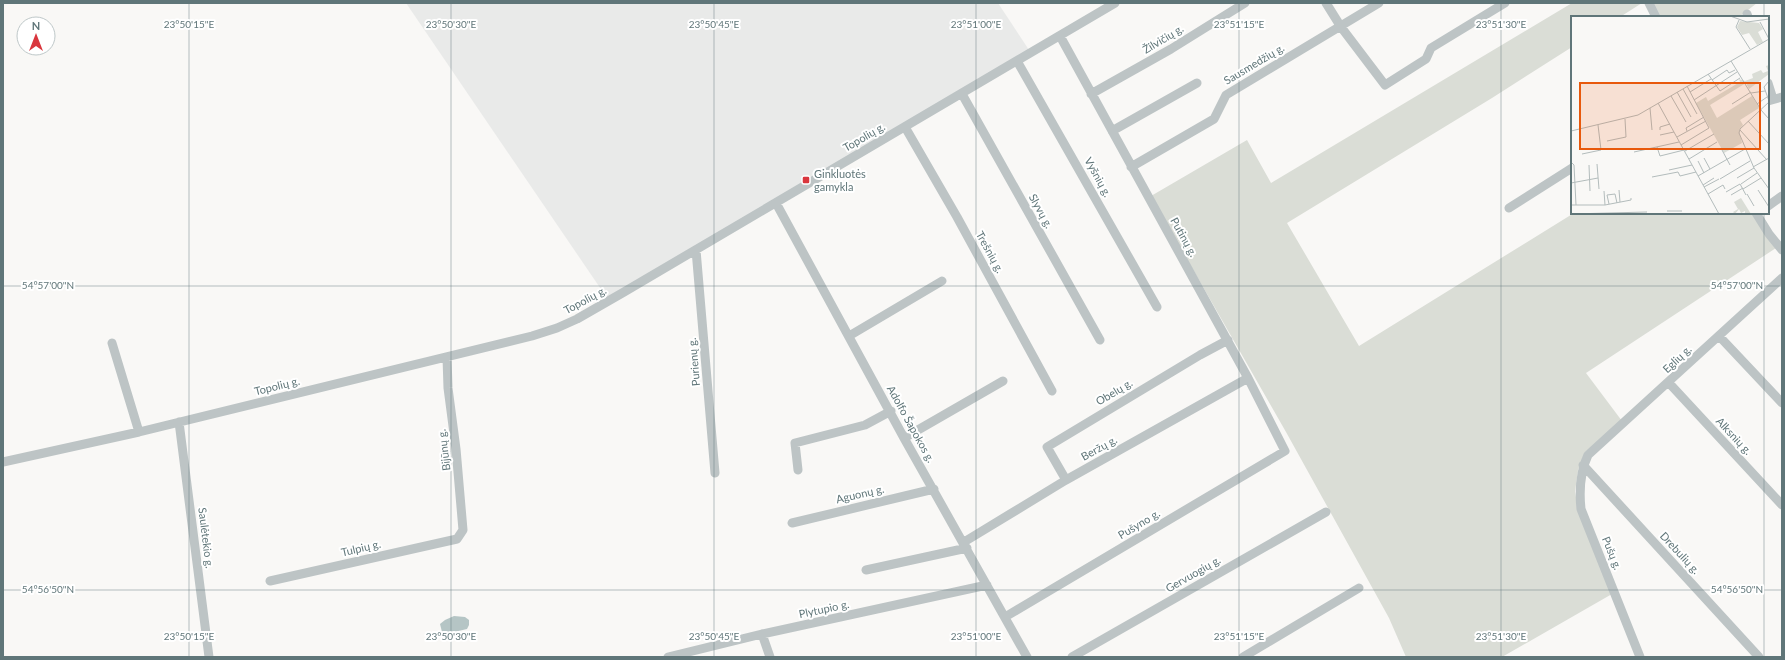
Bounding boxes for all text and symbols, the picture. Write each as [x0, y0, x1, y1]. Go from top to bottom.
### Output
north arrow [16, 16, 56, 56]
inset map [1571, 16, 1769, 214]
text: 23°50'15"E [164, 18, 214, 30]
text: 23°50'30"E [426, 18, 476, 30]
text: 23°50'45"E [689, 18, 739, 30]
text: 23°51'00"E [951, 18, 1001, 30]
text: 23°51'15"E [1214, 18, 1264, 30]
text: 23°51'30"E [1476, 18, 1526, 30]
text: N [32, 19, 40, 32]
street label: Žilvičių g. [1140, 21, 1186, 56]
street label: Sausmedžių g. [1221, 40, 1286, 87]
street label: Topolių g. [840, 119, 887, 154]
street label: Vyšnių g. [1082, 155, 1115, 199]
place label: Ginkluotės gamykla [814, 167, 866, 193]
marker: Ginkluotės gamykla [801, 175, 811, 185]
street label: Slyvų g. [1027, 191, 1056, 230]
street label: Putinų g. [1168, 215, 1201, 259]
street label: Trešnių g. [974, 229, 1007, 275]
text: 54°57'00"N [22, 279, 74, 291]
text: 54°57'00"N [1711, 279, 1763, 291]
street label: Topolių g. [561, 283, 608, 316]
street label: Purienų g. [685, 337, 702, 387]
street label: Eglių g. [1660, 342, 1694, 375]
street label: Topolių g. [253, 374, 301, 397]
street label: Obelų g. [1093, 376, 1134, 408]
street label: Adolfo Šapokos g. [885, 383, 938, 465]
street label: Alksnių g. [1714, 414, 1755, 457]
street label: Bijūnų g. [435, 429, 453, 472]
street label: Beržų g. [1079, 432, 1119, 463]
street label: Aguonų g. [835, 482, 885, 505]
street label: Pušyno g. [1115, 506, 1162, 541]
street label: Saulėtekio g. [196, 507, 217, 569]
street label: Drebulių g. [1658, 529, 1703, 576]
street label: Pušų g. [1600, 534, 1625, 571]
street label: Tulpių g. [340, 537, 382, 558]
street label: Gervuogių g. [1163, 553, 1223, 595]
text: 54°56'50"N [22, 583, 74, 595]
text: 54°56'50"N [1711, 583, 1763, 595]
street label: Plytupio g. [798, 597, 850, 620]
text: 23°50'15"E [164, 630, 214, 642]
text: 23°50'30"E [426, 630, 476, 642]
text: 23°50'45"E [689, 630, 739, 642]
text: 23°51'00"E [951, 630, 1001, 642]
text: 23°51'15"E [1214, 630, 1264, 642]
text: 23°51'30"E [1476, 630, 1526, 642]

